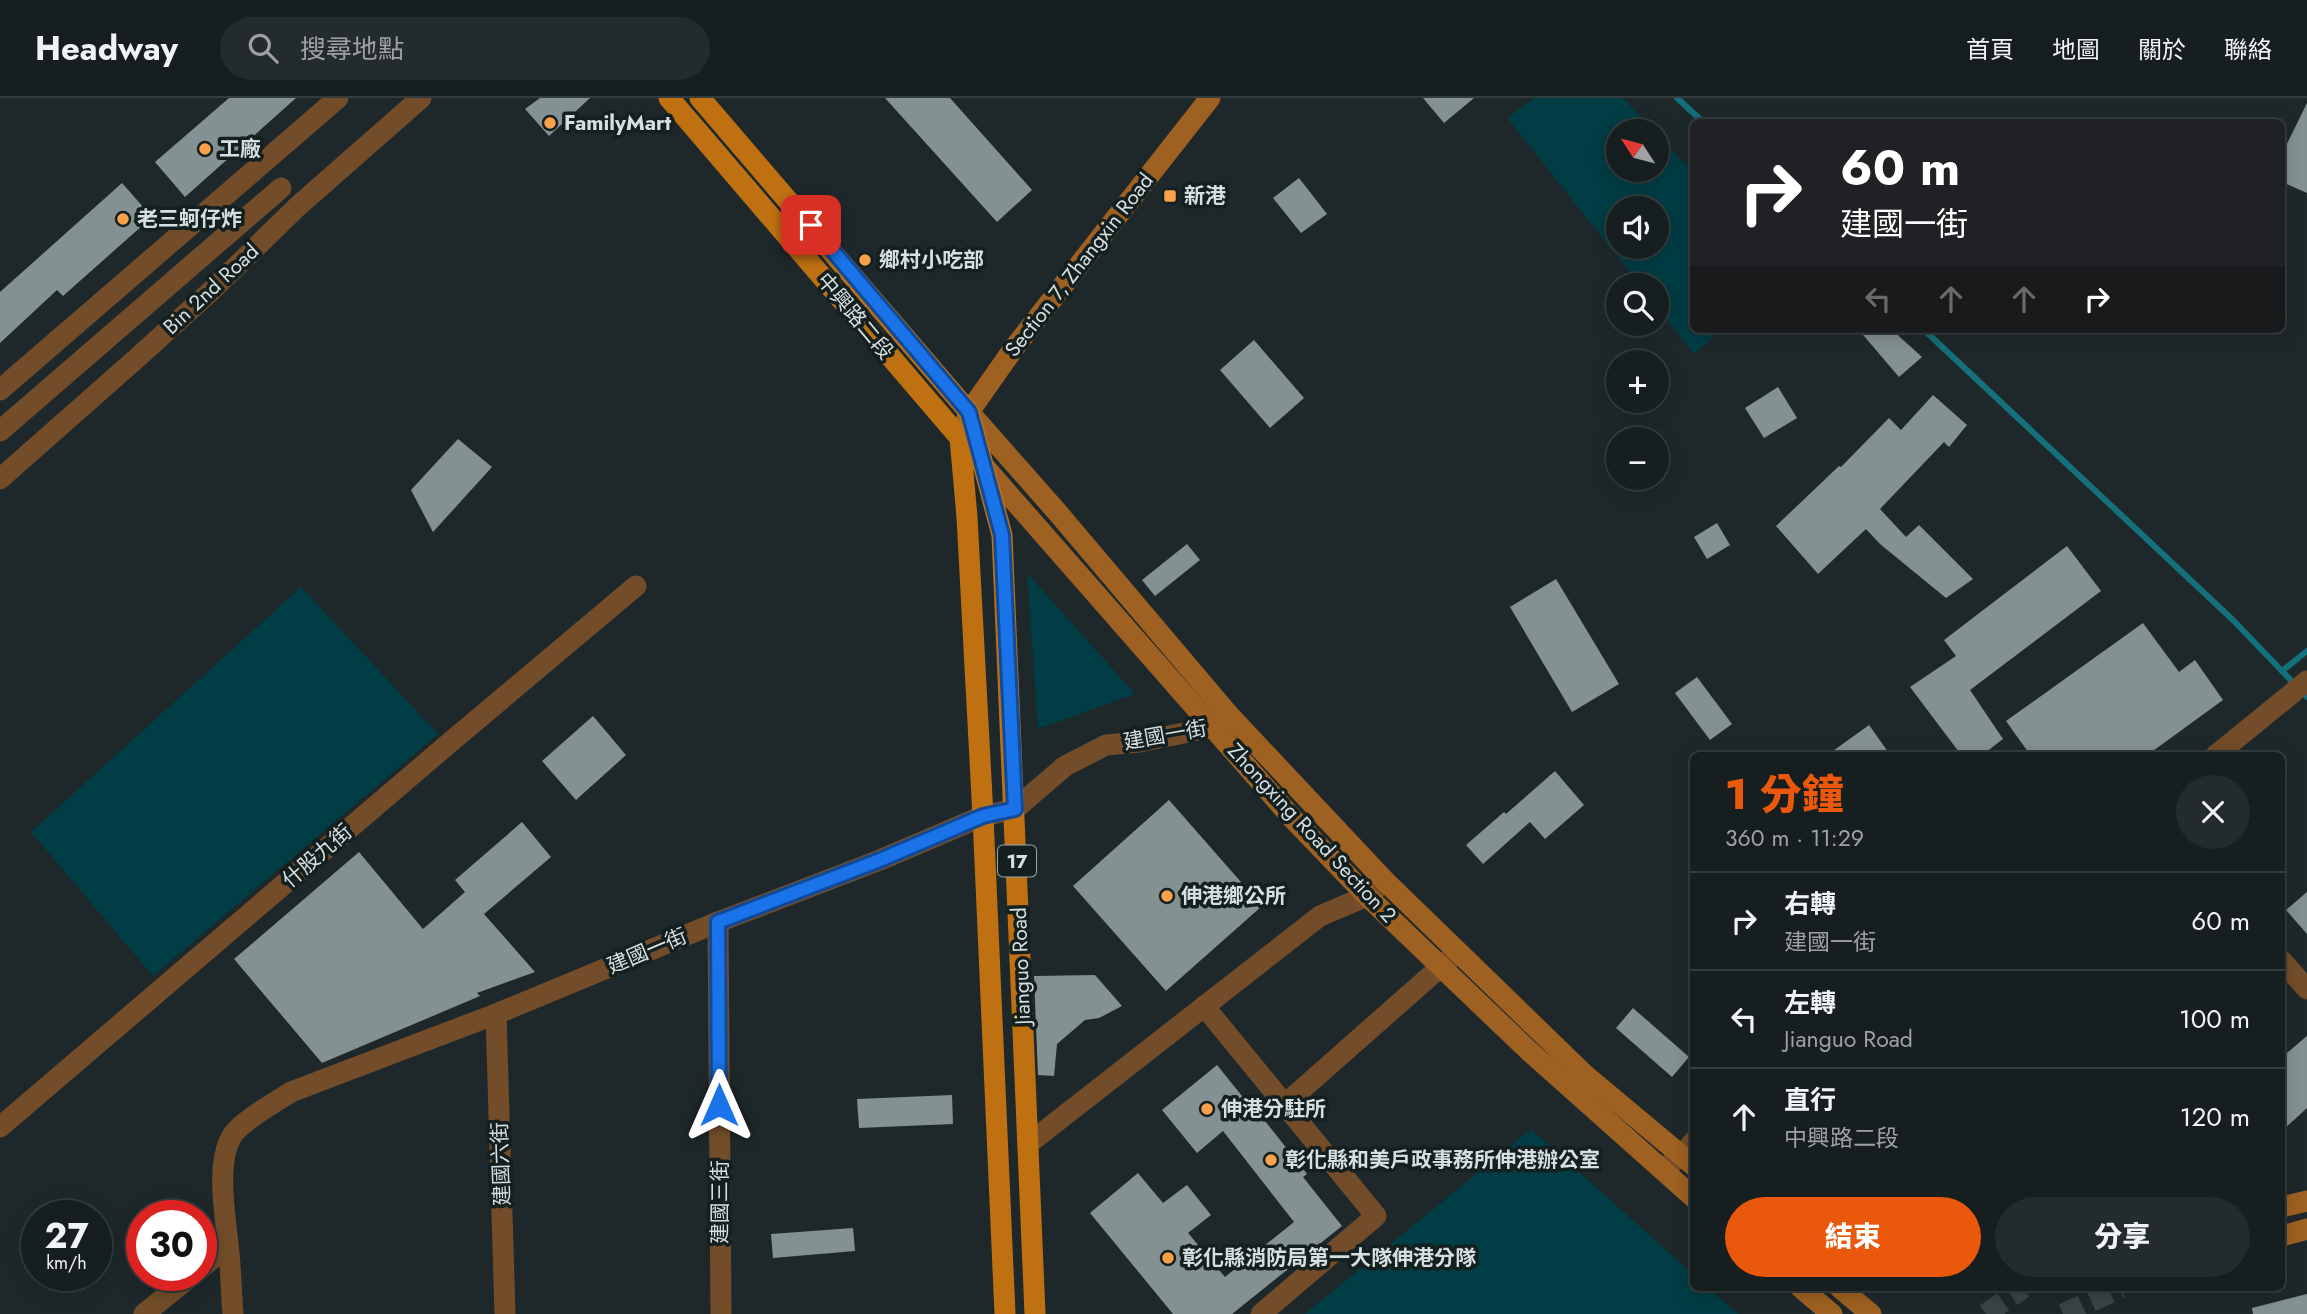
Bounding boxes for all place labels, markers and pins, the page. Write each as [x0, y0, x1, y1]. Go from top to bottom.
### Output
place label: FamilyMart [564, 108, 672, 138]
marker: FamilyMart [542, 115, 558, 131]
place label: 工廠 [219, 134, 261, 164]
marker: 工廠 [197, 141, 213, 157]
place label: 新港 [1184, 181, 1226, 211]
marker: 新港 [1162, 188, 1178, 204]
pin [781, 195, 841, 255]
place label: 老三蚵仔炸 [137, 204, 242, 234]
marker: 老三蚵仔炸 [115, 211, 131, 227]
place label: 鄉村小吃部 [879, 245, 984, 275]
marker: 鄉村小吃部 [857, 252, 873, 268]
place label: 伸港鄉公所 [1181, 881, 1286, 911]
marker: 伸港鄉公所 [1159, 888, 1175, 904]
place label: 伸港分駐所 [1221, 1094, 1326, 1124]
marker: 伸港分駐所 [1199, 1101, 1215, 1117]
place label: 彰化縣和美戶政事務所伸港辦公室 [1285, 1145, 1600, 1175]
marker: 彰化縣和美戶政事務所伸港辦公室 [1263, 1152, 1279, 1168]
place label: 彰化縣消防局第一大隊伸港分隊 [1182, 1243, 1477, 1273]
marker: 彰化縣消防局第一大隊伸港分隊 [1160, 1250, 1176, 1266]

